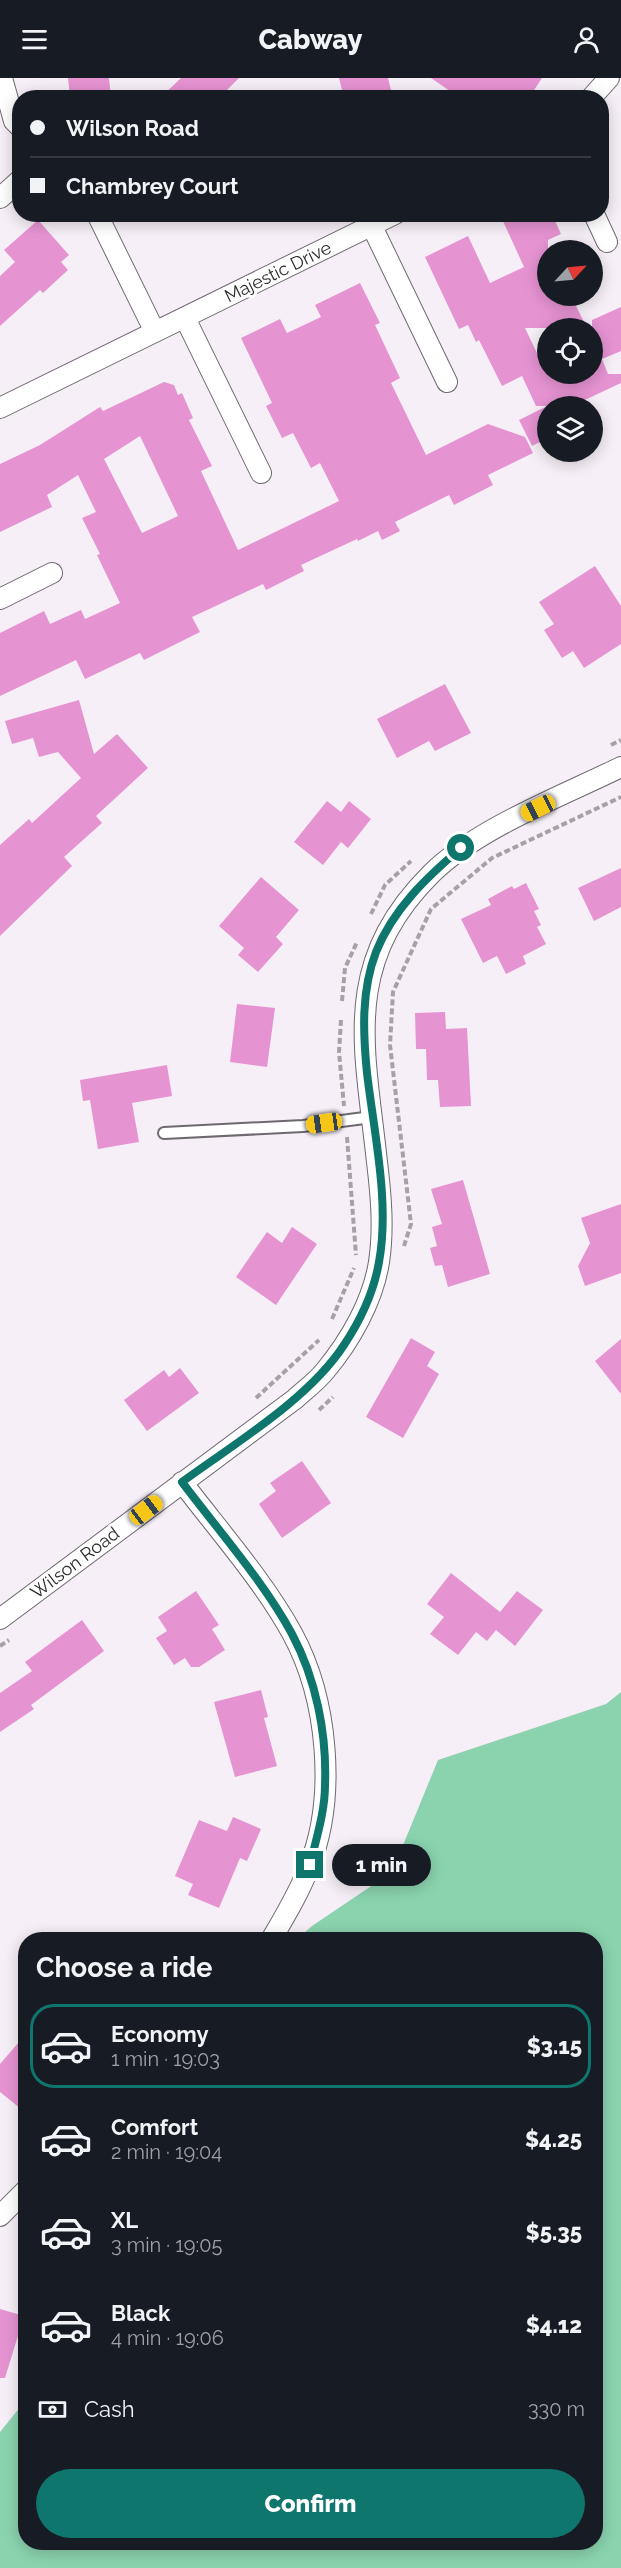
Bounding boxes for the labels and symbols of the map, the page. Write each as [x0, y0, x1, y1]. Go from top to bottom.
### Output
street label: Majestic Drive [221, 236, 335, 306]
north arrow [537, 240, 603, 306]
car [518, 792, 558, 824]
route start [447, 834, 474, 861]
car [305, 1112, 343, 1134]
car [126, 1492, 166, 1528]
street label: Wilson Road [26, 1523, 123, 1603]
callout: 1 min [331, 1844, 430, 1886]
route end [296, 1851, 323, 1878]

